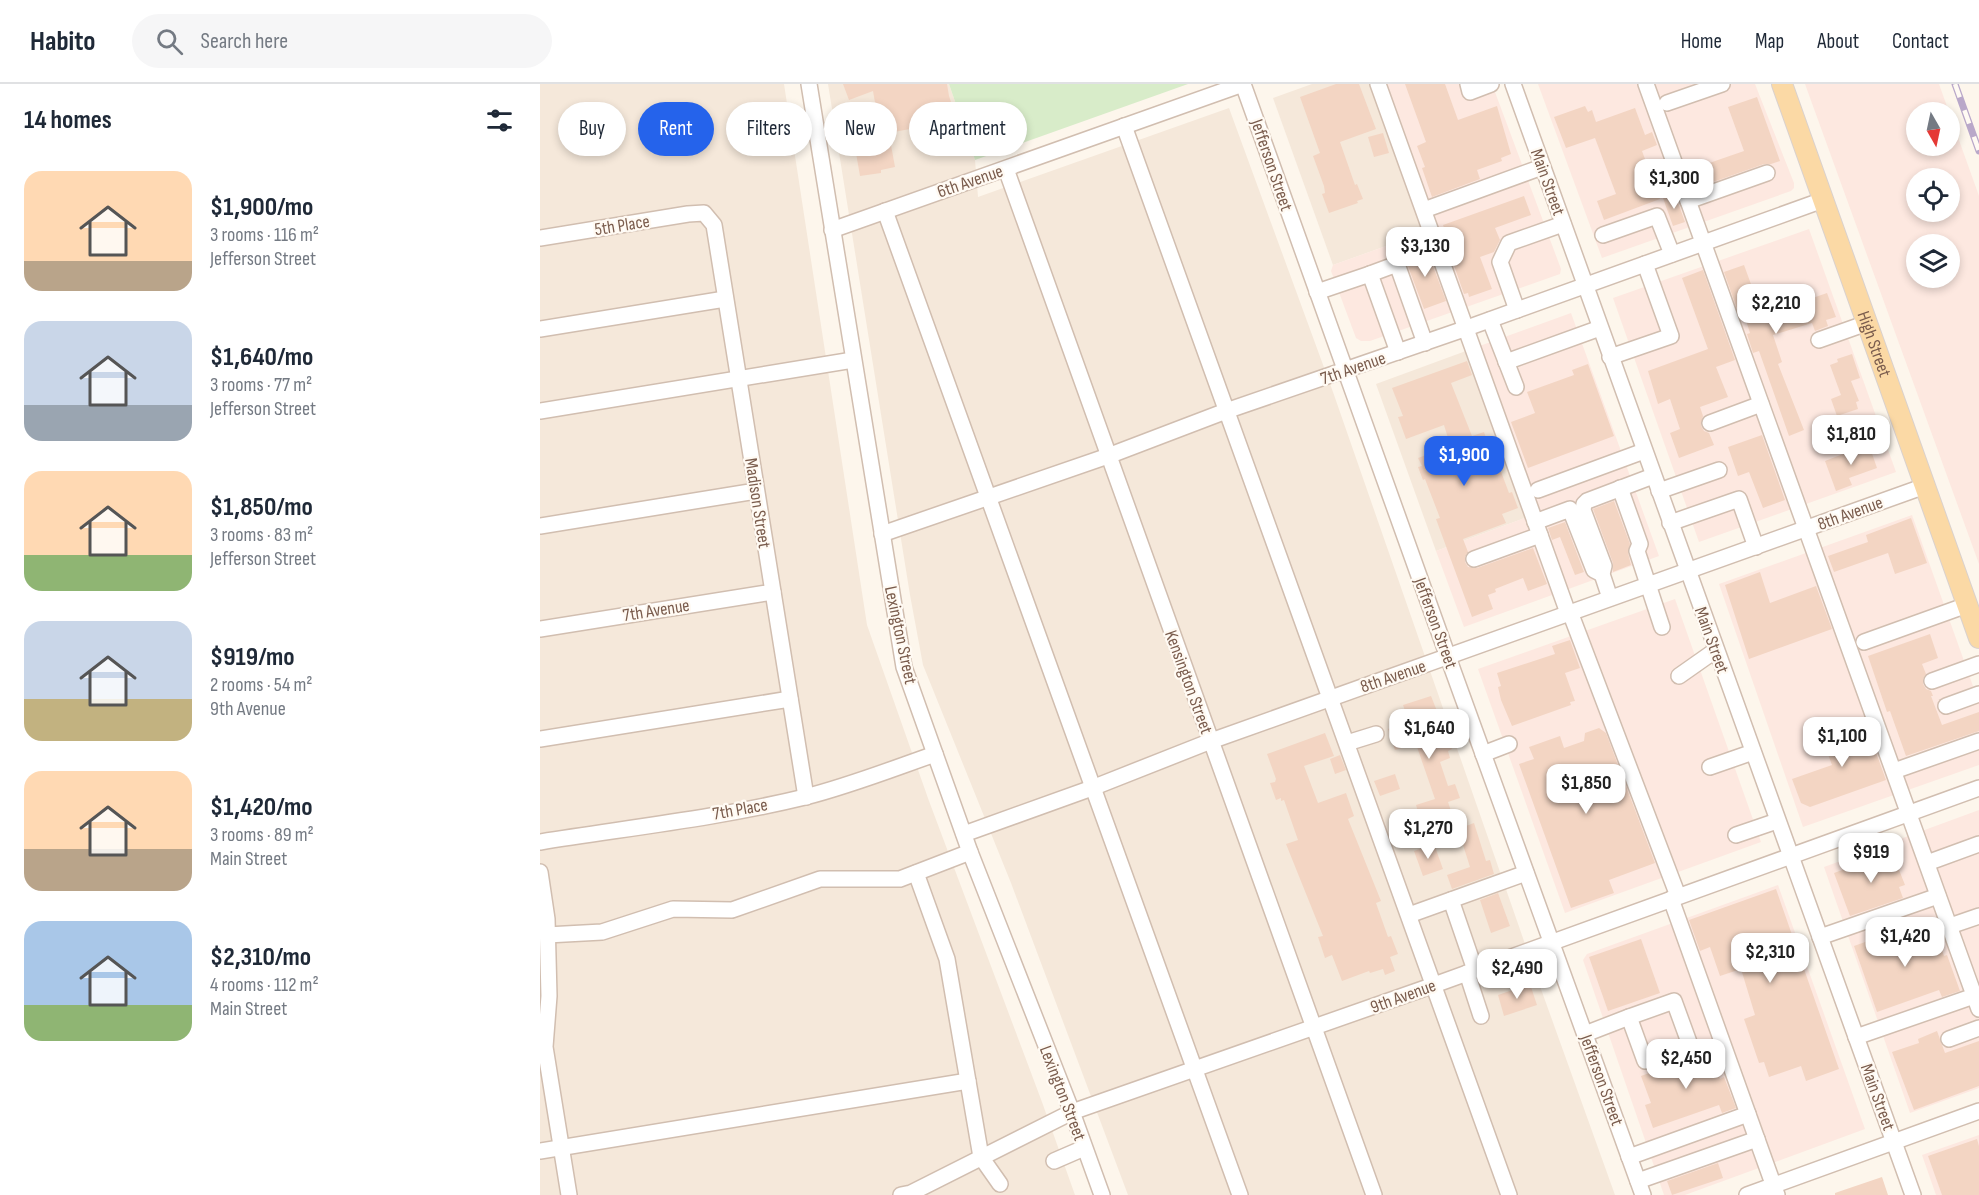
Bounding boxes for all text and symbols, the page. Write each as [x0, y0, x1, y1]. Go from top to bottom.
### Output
search box [132, 14, 552, 68]
text: Habito [30, 25, 96, 58]
icon: search [153, 25, 186, 58]
text: Search here [201, 28, 288, 55]
text: Home [1681, 29, 1722, 54]
text: Map [1755, 29, 1784, 54]
text: About [1817, 29, 1859, 54]
text: Contact [1892, 29, 1949, 54]
chip: Buy [558, 102, 626, 156]
chip: Rent [638, 102, 714, 156]
chip: Filters [726, 102, 812, 156]
chip: New [824, 102, 897, 156]
chip: Apartment [909, 102, 1027, 156]
north arrow [1906, 102, 1960, 156]
map controls [1906, 102, 1960, 288]
icon: filters [483, 104, 516, 137]
text: 14 homes [24, 105, 112, 136]
street label: Jefferson Street [1246, 116, 1297, 214]
street label: Main Street [1526, 146, 1569, 219]
pin: $1,300 [1625, 159, 1723, 210]
street label: 6th Avenue [935, 160, 1006, 202]
text: $1,300 [1648, 166, 1700, 190]
button: locate [1906, 168, 1960, 222]
text: $1,900/mo [210, 192, 313, 223]
icon: home [72, 195, 144, 267]
street label: 5th Place [593, 211, 651, 240]
text: 3 rooms · 116 m² [210, 223, 319, 247]
pin: $3,130 [1376, 227, 1474, 278]
text: $3,130 [1400, 234, 1450, 258]
button: layers [1906, 234, 1960, 288]
text: Jefferson Street [210, 247, 316, 271]
pin: $2,210 [1727, 284, 1825, 335]
text: $2,210 [1751, 291, 1801, 315]
street label: High Street [1853, 309, 1896, 380]
text: $1,640/mo [210, 342, 313, 373]
icon: home [72, 345, 144, 417]
street label: 7th Avenue [1318, 348, 1388, 389]
text: 3 rooms · 77 m² [210, 373, 312, 397]
text: Jefferson Street [210, 397, 316, 421]
pin: $1,810 [1802, 415, 1900, 466]
text: $1,810 [1826, 422, 1876, 446]
pin: $1,900 [1415, 436, 1513, 487]
text: $1,900 [1438, 443, 1490, 467]
street label: Madison Street [740, 457, 775, 550]
text: $1,850/mo [210, 492, 313, 523]
street label: 8th Avenue [1815, 492, 1886, 535]
icon: home [72, 495, 144, 567]
text: 3 rooms · 83 m² [210, 523, 313, 547]
text: Jefferson Street [210, 547, 316, 571]
street label: Jefferson Street [1409, 574, 1462, 672]
street label: Lexington Street [880, 584, 921, 687]
street label: 7th Avenue [621, 595, 691, 626]
street label: Main Street [1690, 604, 1733, 677]
street label: Kensington Street [1160, 627, 1217, 737]
text: $919/mo [210, 642, 295, 673]
icon: home [72, 645, 144, 717]
street label: 8th Avenue [1358, 655, 1429, 697]
text: 2 rooms · 54 m² [210, 673, 312, 697]
text: 9th Avenue [210, 697, 286, 721]
pin: $1,640 [1380, 709, 1478, 760]
text: $1,640 [1403, 716, 1455, 740]
pin: $1,100 [1793, 717, 1891, 768]
text: $1,100 [1817, 724, 1867, 748]
pin: $1,850 [1537, 764, 1635, 815]
text: $1,850 [1560, 771, 1612, 795]
text: $1,420/mo [210, 792, 313, 823]
street label: 7th Place [711, 794, 769, 825]
icon: home [72, 795, 144, 867]
pin: $1,270 [1379, 809, 1477, 860]
text: $1,270 [1403, 816, 1453, 840]
text: 3 rooms · 89 m² [210, 823, 314, 847]
pin: $919 [1835, 833, 1907, 884]
text: $919 [1852, 840, 1890, 864]
text: Main Street [210, 847, 287, 871]
pin: $1,420 [1856, 917, 1954, 968]
text: $1,420 [1880, 924, 1930, 948]
pin: $2,310 [1721, 933, 1819, 984]
text: $2,310 [1745, 940, 1795, 964]
text: $2,310/mo [210, 942, 311, 973]
icon: home [72, 945, 144, 1017]
pin: $2,490 [1468, 949, 1566, 1000]
text: $2,490 [1491, 956, 1543, 980]
text: 4 rooms · 112 m² [210, 973, 319, 997]
street label: 9th Avenue [1368, 975, 1439, 1018]
text: Main Street [210, 997, 287, 1021]
street label: Jefferson Street [1575, 1031, 1628, 1129]
pin: $2,450 [1637, 1039, 1735, 1090]
street label: Lexington Street [1035, 1043, 1090, 1144]
text: $2,450 [1660, 1046, 1712, 1070]
street label: Main Street [1856, 1061, 1899, 1134]

